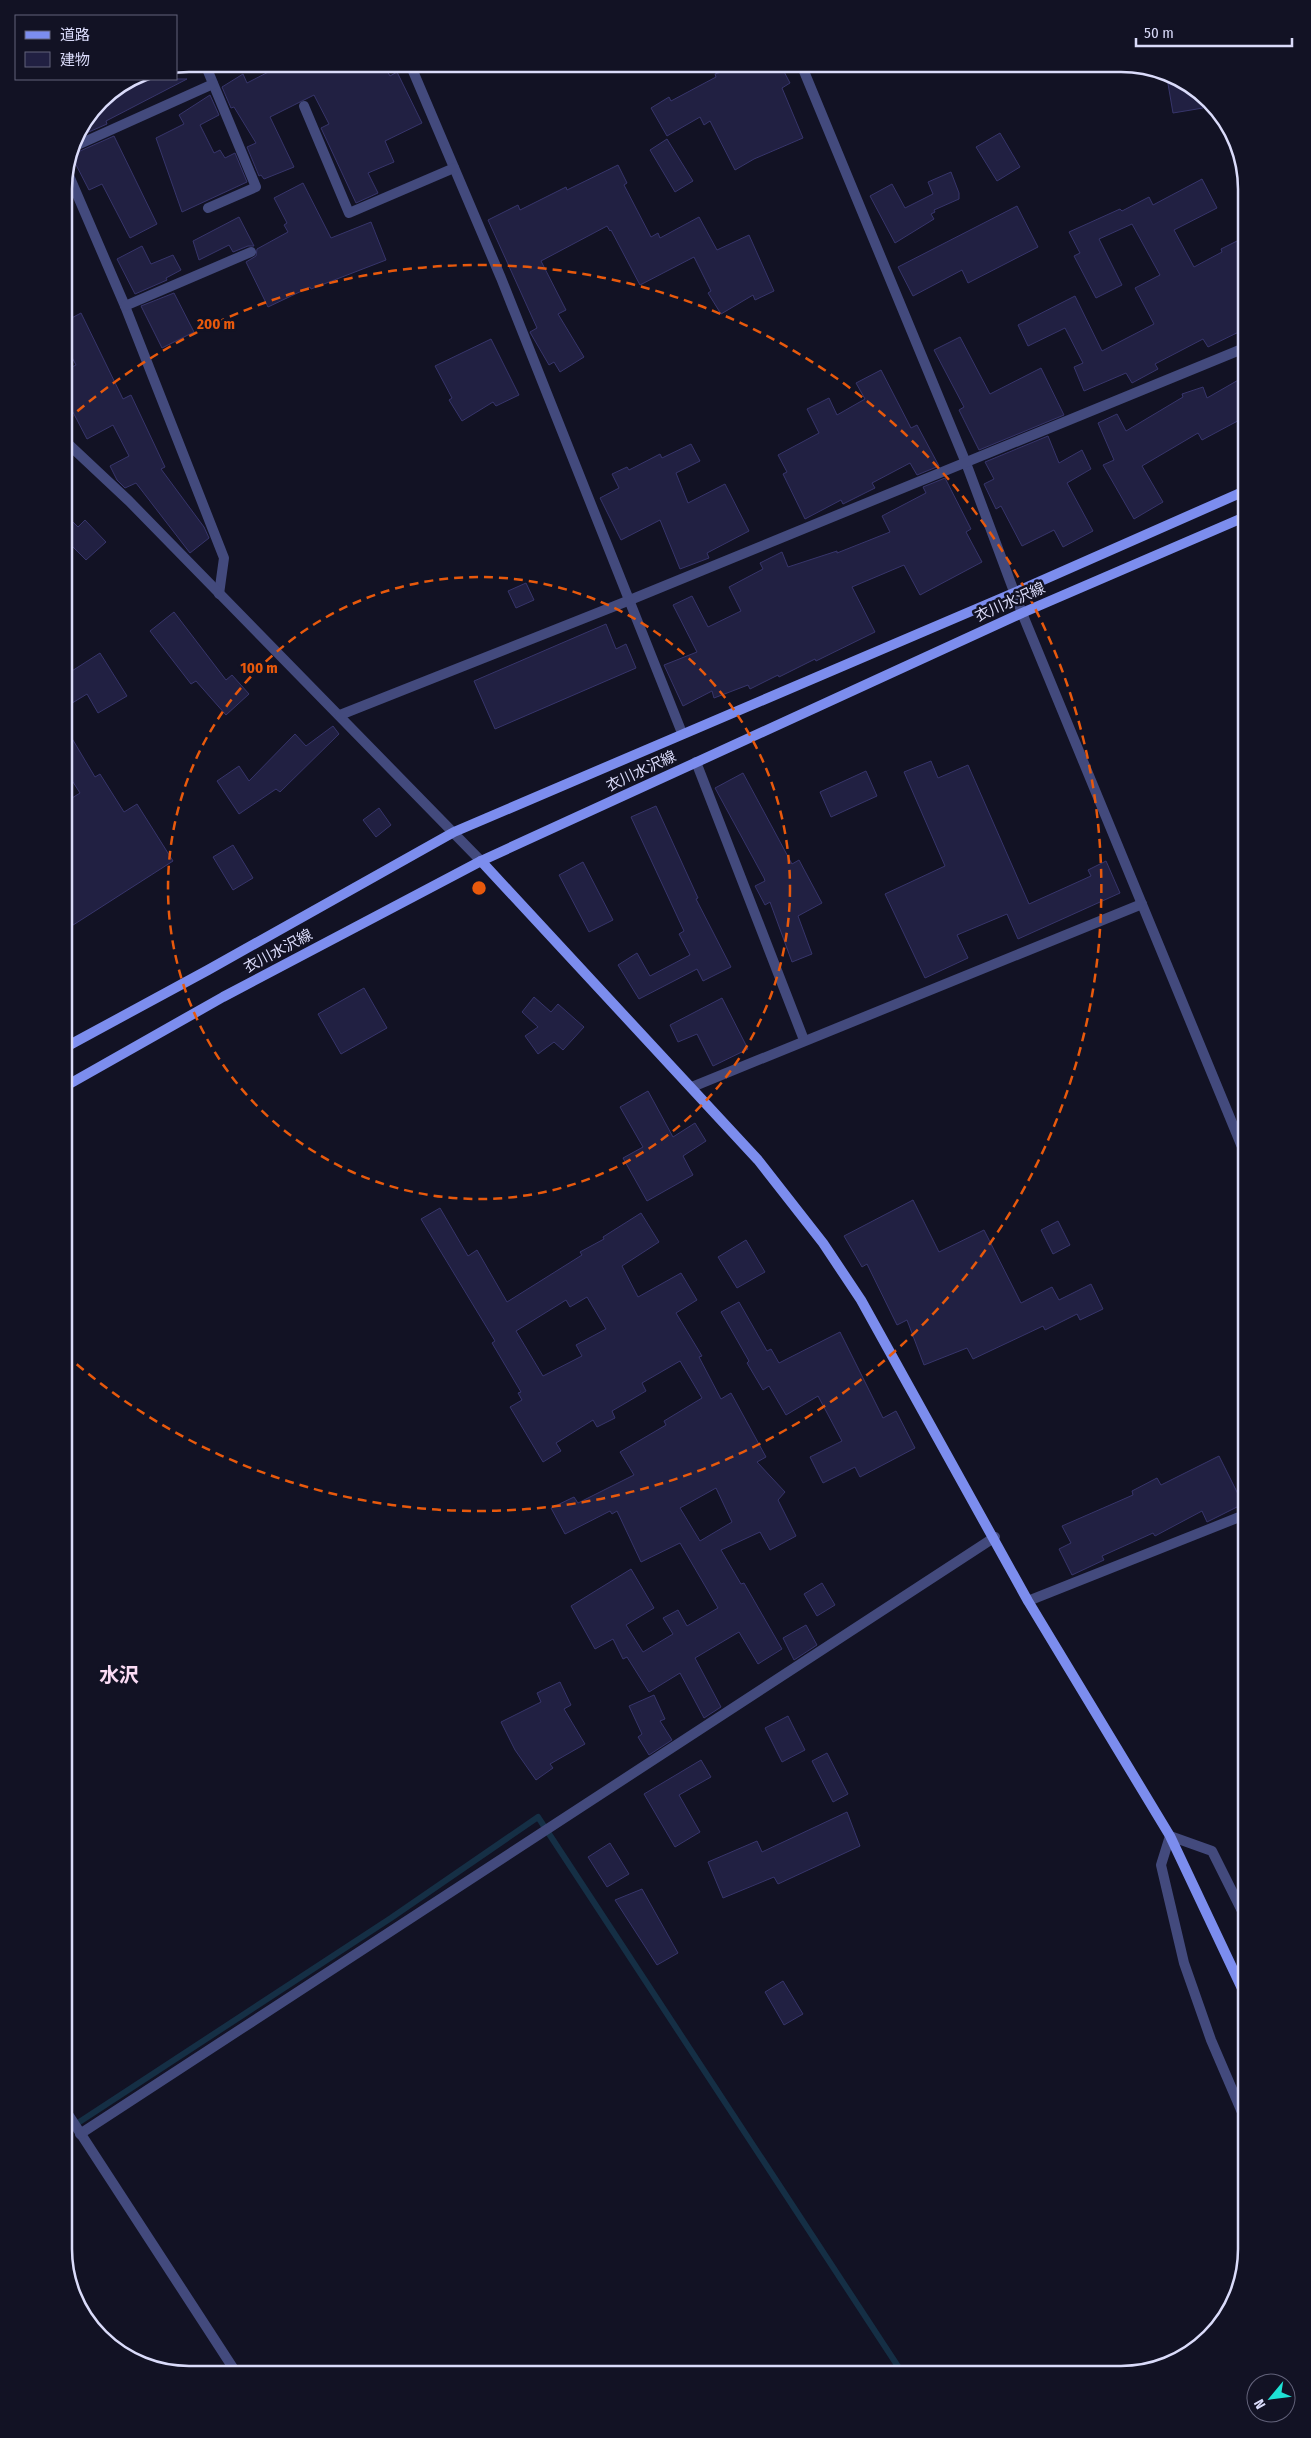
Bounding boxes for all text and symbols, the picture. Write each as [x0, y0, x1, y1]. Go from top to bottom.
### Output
legend [15, 15, 178, 80]
scale bar [1136, 15, 1292, 47]
text: 50 m [1144, 24, 1174, 42]
text: 道路 [60, 26, 90, 44]
text: 建物 [60, 51, 90, 69]
text: 200 m [196, 315, 235, 333]
street label: 衣川水沢線 [972, 579, 1048, 625]
text: 100 m [240, 659, 278, 677]
street label: 衣川水沢線 [603, 747, 679, 795]
centre of rings [470, 879, 488, 897]
street label: 衣川水沢線 [241, 925, 315, 977]
district label: 水沢 [99, 1663, 139, 1687]
north arrow [1246, 2373, 1296, 2423]
text: N [1251, 2396, 1270, 2412]

